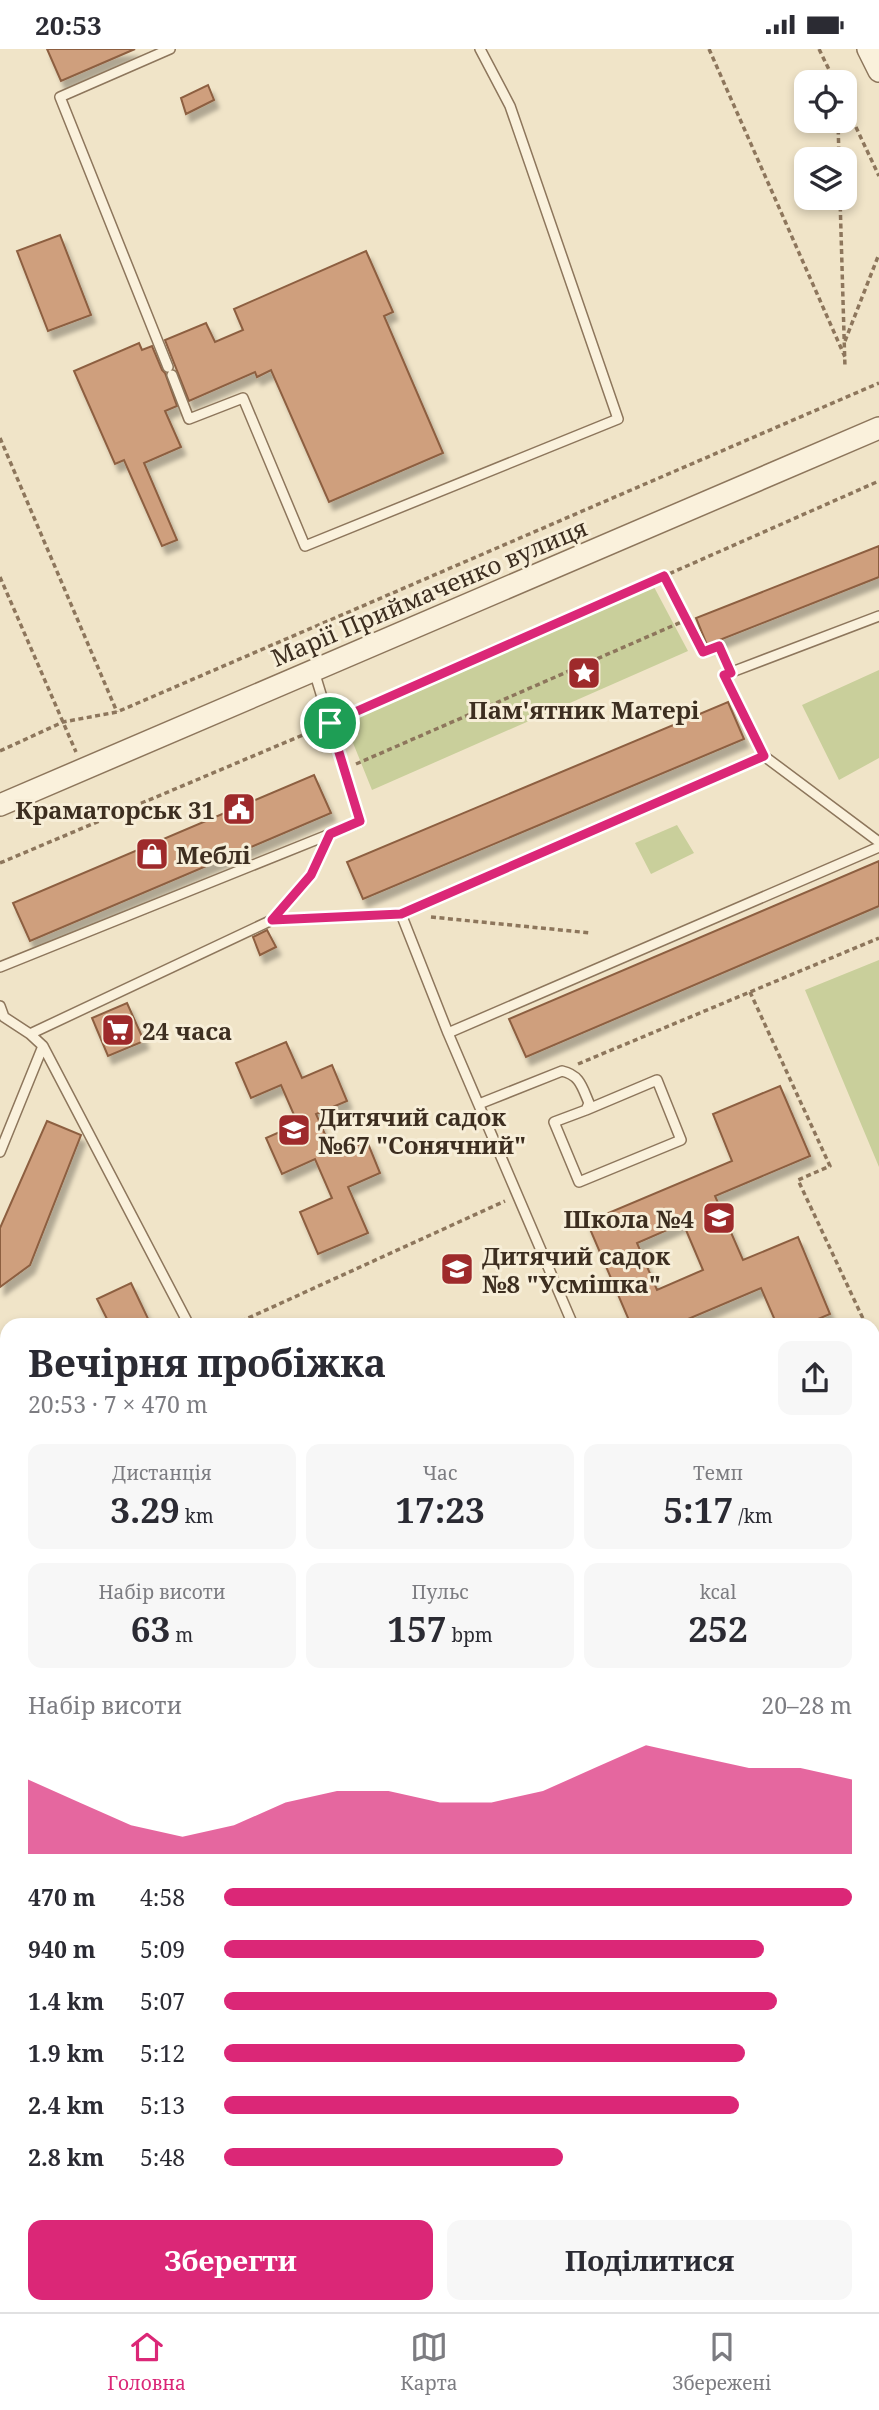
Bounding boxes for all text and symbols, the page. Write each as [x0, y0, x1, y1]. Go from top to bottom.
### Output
text: 20:53 [35, 7, 102, 43]
map controls [794, 70, 857, 210]
button: locate [794, 70, 857, 133]
button: layers [794, 147, 857, 210]
street label: Марії Приймаченко вулиця [266, 510, 592, 674]
place icon: Пам'ятник Матері [565, 654, 603, 692]
pin [300, 693, 360, 753]
place label: Пам'ятник Матері [469, 693, 700, 726]
icon: arrive [311, 704, 349, 742]
public building icon: Краматорськ 31 [220, 790, 258, 828]
place label: Краматорськ 31 [15, 793, 215, 826]
shop icon: Меблі [133, 835, 171, 873]
place label: Меблі [176, 838, 251, 871]
supermarket icon: 24 часа [99, 1011, 137, 1049]
place label: 24 часа [142, 1014, 232, 1047]
place label: Дитячий садок №67 "Сонячний" [318, 1100, 526, 1161]
school or university icon: Дитячий садок №67 "Сонячний" [275, 1111, 313, 1149]
school or university icon: Школа №4 [700, 1199, 738, 1237]
place label: Школа №4 [564, 1202, 694, 1235]
place label: Дитячий садок №8 "Усмішка" [482, 1239, 670, 1300]
school or university icon: Дитячий садок №8 "Усмішка" [438, 1250, 476, 1288]
text: Вечірня пробіжка [28, 1336, 386, 1388]
button: share [778, 1341, 852, 1415]
text: 20:53 · 7 × 470 m [28, 1388, 208, 1420]
text: Дистанція [112, 1460, 212, 1486]
text: Час [423, 1460, 457, 1486]
text: Темп [693, 1460, 743, 1486]
text: 3.29 [110, 1486, 180, 1533]
text: 17:23 [395, 1486, 485, 1533]
text: 5:17 [663, 1486, 733, 1533]
text: km [180, 1503, 214, 1529]
text: /km [733, 1503, 773, 1529]
text: Набір висоти [98, 1579, 226, 1605]
text: Пульс [412, 1579, 468, 1605]
text: kcal [700, 1579, 736, 1605]
text: 63 [131, 1605, 170, 1652]
text: 157 [387, 1605, 447, 1652]
text: 252 [688, 1605, 748, 1652]
text: m [170, 1622, 193, 1648]
text: bpm [447, 1622, 493, 1648]
text: Набір висоти [28, 1689, 182, 1721]
text: 20–28 m [761, 1689, 852, 1721]
text: 470 m [28, 1881, 96, 1913]
text: 4:58 [140, 1881, 185, 1913]
text: 940 m [28, 1933, 96, 1965]
text: 5:09 [140, 1933, 185, 1965]
text: 1.4 km [28, 1985, 104, 2017]
text: 5:07 [140, 1985, 185, 2017]
text: 1.9 km [28, 2037, 104, 2069]
text: 5:12 [140, 2037, 185, 2069]
text: 2.4 km [28, 2089, 104, 2121]
text: 5:13 [140, 2089, 185, 2121]
text: 2.8 km [28, 2141, 104, 2173]
text: 5:48 [140, 2141, 185, 2173]
button: Зберегти [28, 2220, 433, 2300]
button: Поділитися [447, 2220, 852, 2300]
tab: Головна [107, 2328, 186, 2396]
tab: Карта [400, 2328, 458, 2396]
tab: Збережені [672, 2328, 772, 2396]

